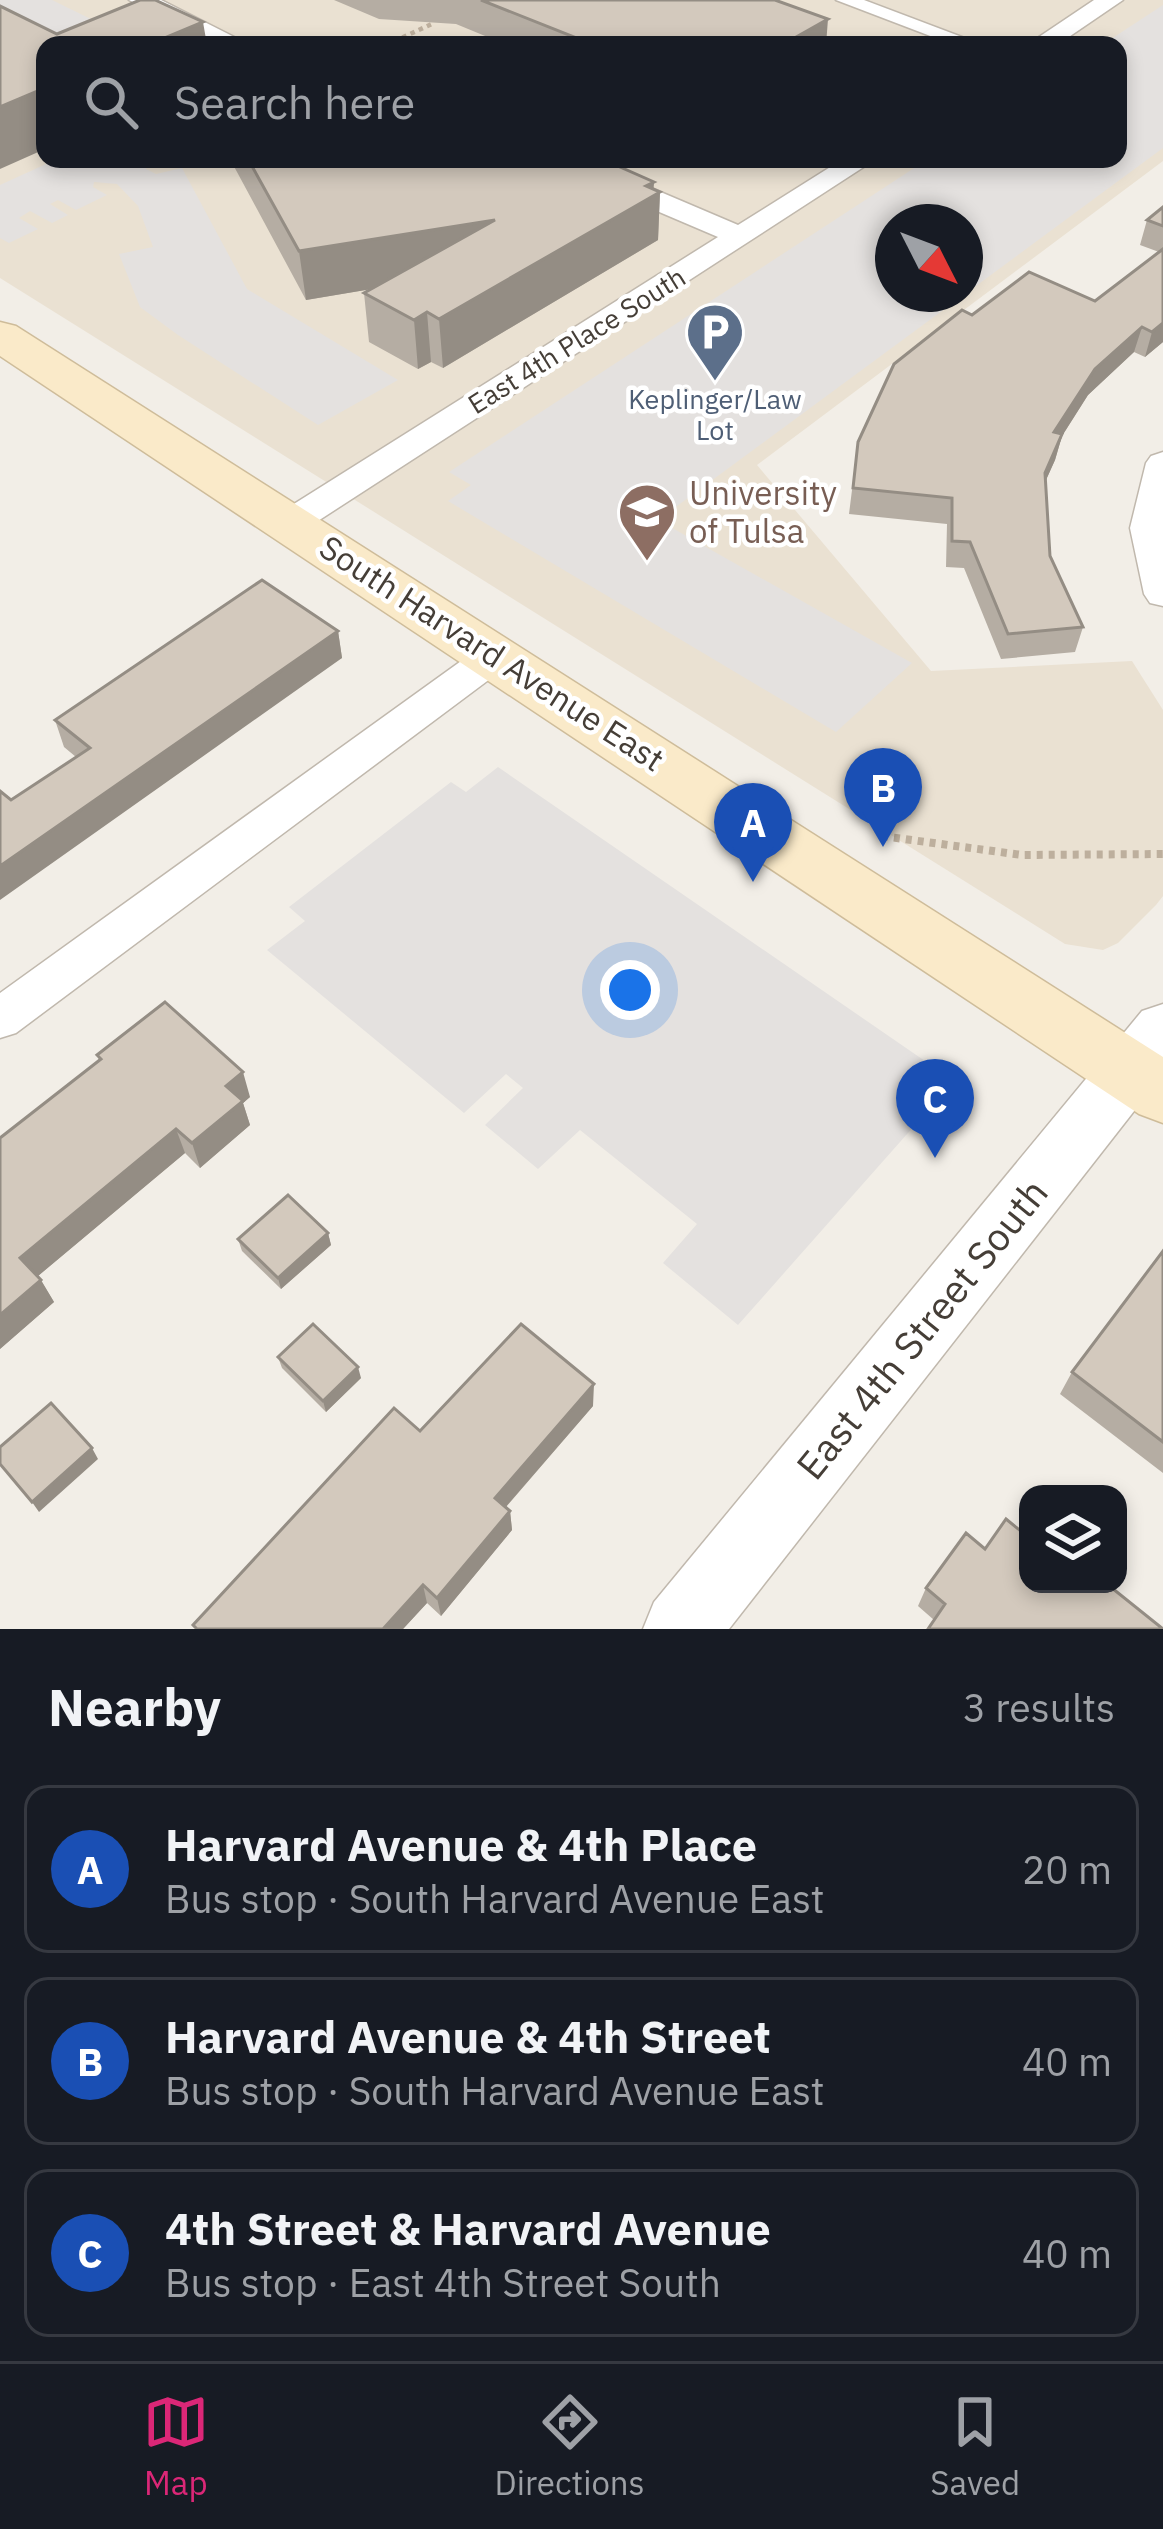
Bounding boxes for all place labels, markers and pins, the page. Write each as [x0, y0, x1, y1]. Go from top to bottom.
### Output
parking icon: Keplinger/Law Lot [684, 301, 746, 383]
place label: Keplinger/Law Lot [628, 381, 802, 447]
place label: University of Tulsa [689, 471, 837, 552]
school or university icon: University of Tulsa [616, 481, 678, 563]
pin: B [844, 748, 922, 847]
pin: A [714, 783, 792, 882]
pin: C [896, 1059, 974, 1158]

